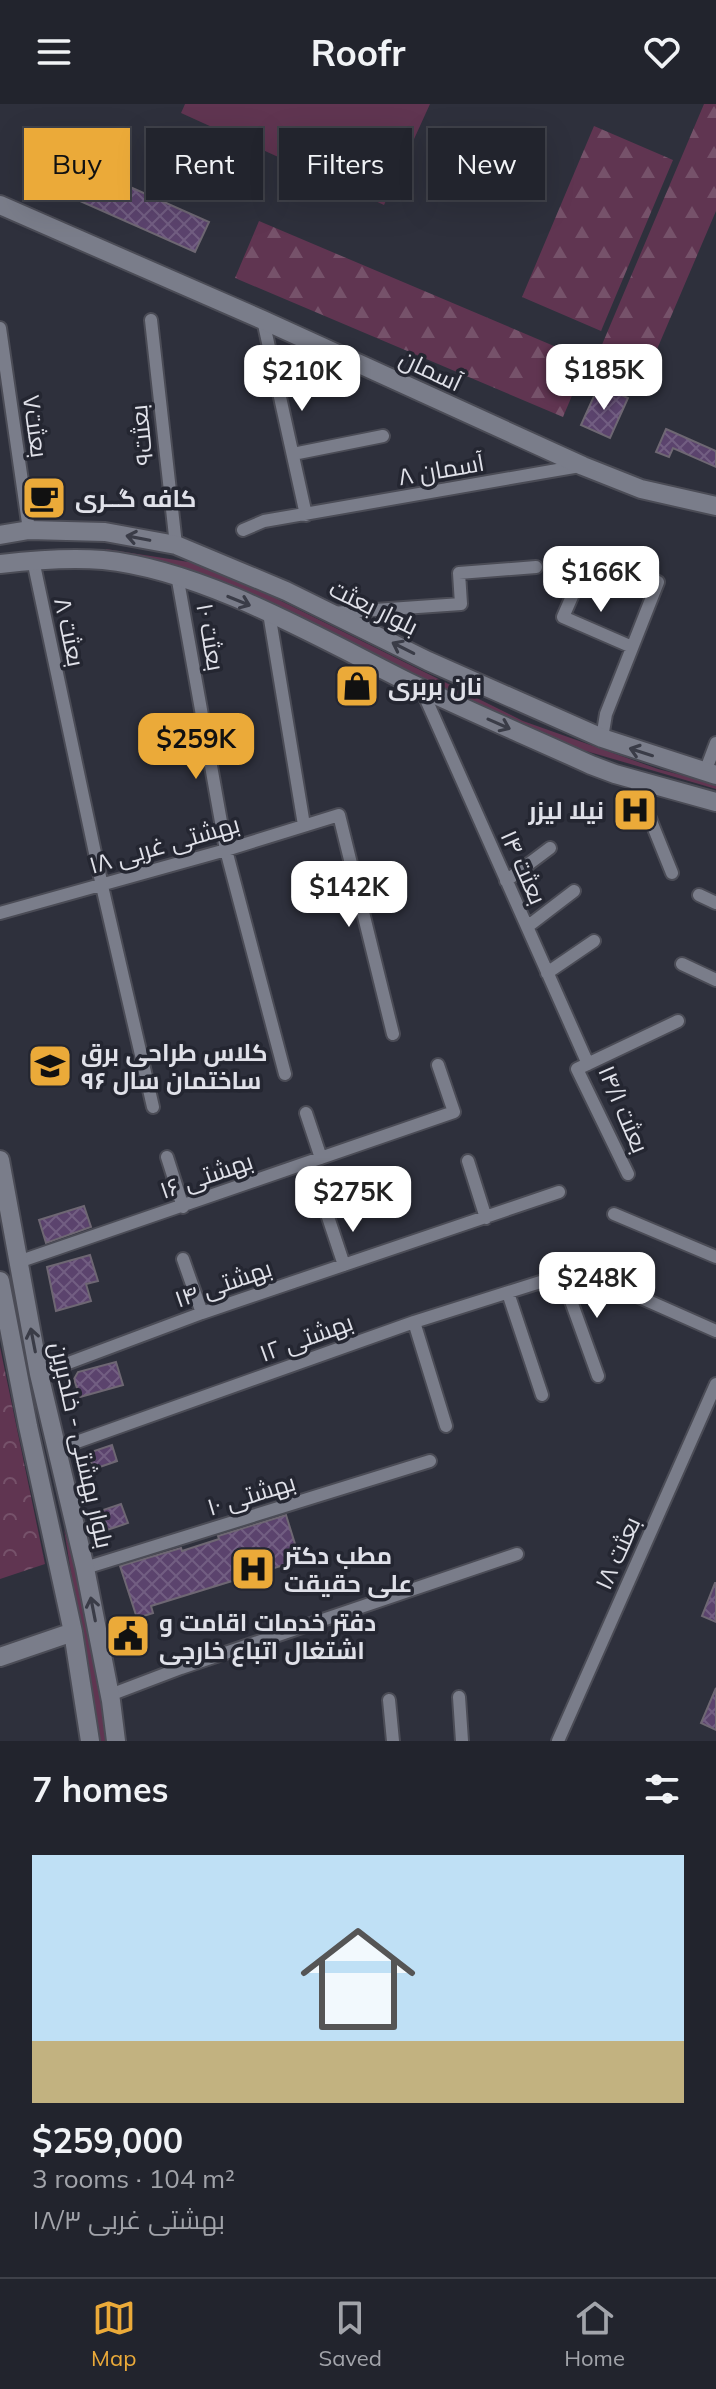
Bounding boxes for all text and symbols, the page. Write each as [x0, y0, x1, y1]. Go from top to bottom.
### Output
icon: menu [32, 30, 76, 74]
text: Roofr [311, 30, 405, 75]
icon: heart [640, 30, 684, 74]
chip: Buy [24, 128, 130, 200]
chip: Rent [146, 128, 263, 200]
chip: Filters [279, 128, 412, 200]
chip: New [428, 128, 545, 200]
street label: آسمان [395, 343, 468, 398]
pin: $185K [548, 344, 660, 412]
pin: $210K [246, 345, 358, 413]
text: $185K [564, 353, 644, 386]
text: $210K [262, 354, 342, 387]
street label: بعثت۷ [17, 393, 55, 459]
street label: بعثت۹ [123, 403, 159, 467]
street label: ۸ آسمان [396, 447, 487, 491]
cafe icon: کافه گــری [20, 474, 68, 522]
place label: کافه گــری [75, 483, 196, 513]
one-way arrow [126, 529, 152, 544]
pin: $166K [545, 546, 657, 614]
text: $166K [561, 555, 641, 588]
street label: بلوار بعثت [325, 573, 423, 641]
street label: ۸ بعثت [48, 595, 92, 669]
one-way arrow [226, 595, 251, 609]
street label: ۱۰ بعثت [190, 601, 232, 673]
one-way arrow [392, 640, 416, 656]
shop icon: نان بربری [333, 662, 381, 710]
place label: نان بربری [388, 671, 482, 701]
pin: $259K [140, 713, 252, 781]
one-way arrow [487, 717, 511, 732]
text: $259K [156, 722, 236, 755]
one-way arrow [629, 744, 655, 759]
hospital icon: نیلا لیزر [611, 786, 659, 834]
place label: نیلا لیزر [528, 795, 604, 825]
street label: بهشتی غربی ۱۸ [85, 808, 243, 880]
street label: بعثت ۱۴ [494, 825, 554, 909]
pin: $142K [293, 861, 405, 929]
text: $142K [309, 870, 389, 903]
place label: کلاس طراحی برق ساختمان سال ۹۶ [81, 1037, 268, 1095]
school or university icon: کلاس طراحی برق ساختمان سال ۹۶ [26, 1042, 74, 1090]
street label: ۱۴/۱ بعثت [592, 1061, 656, 1157]
street label: ۱۶ بهشتی [156, 1145, 256, 1205]
pin: $275K [297, 1166, 409, 1234]
text: $275K [313, 1175, 393, 1208]
street label: ۱۴ بهشتی [170, 1252, 276, 1314]
pin: $248K [541, 1252, 653, 1320]
text: $248K [557, 1261, 637, 1294]
street label: ۱۲ بهشتی [255, 1306, 357, 1368]
one-way arrow [24, 1327, 39, 1353]
street label: بلوار بهشتی - خلدبرین [44, 1339, 120, 1551]
street label: ۱۰ بهشتی [203, 1466, 299, 1522]
street label: بعثت ۱۸ [588, 1512, 646, 1594]
place label: مطب دکتر علی حقیقت [283, 1540, 412, 1598]
hospital icon: مطب دکتر علی حقیقت [229, 1545, 277, 1593]
one-way arrow [85, 1597, 100, 1622]
place label: دفتر خدمات اقامت و اشتغال اتباع خارجی [159, 1607, 376, 1667]
public building icon: دفتر خدمات اقامت و اشتغال اتباع خارجی [104, 1612, 152, 1660]
icon: filters [640, 1767, 684, 1811]
text: 7 homes [32, 1768, 169, 1811]
icon: home [286, 1907, 430, 2051]
text: $259,000 [32, 2119, 183, 2162]
text: 3 rooms · 104 m² [32, 2162, 235, 2195]
text: بهشتی غربی ۱۸/۳ [32, 2203, 225, 2236]
tab: Map [91, 2296, 136, 2372]
tab: Saved [319, 2296, 382, 2372]
tab: Home [564, 2296, 625, 2372]

